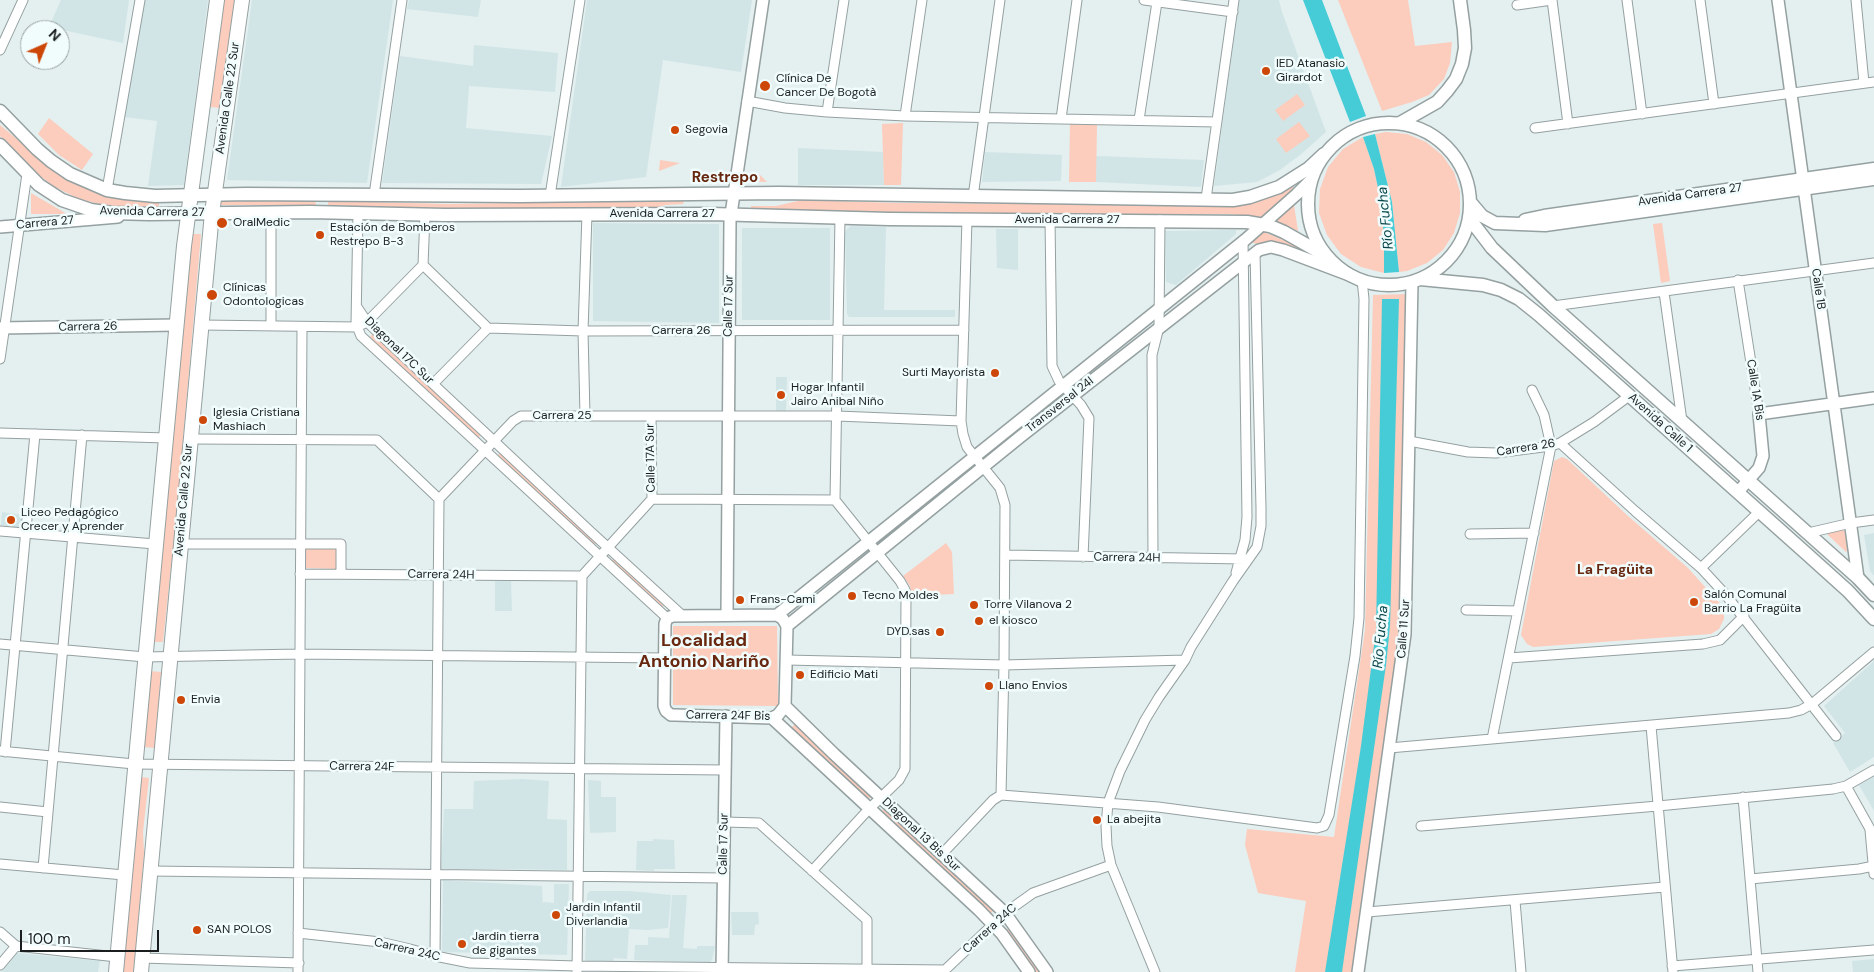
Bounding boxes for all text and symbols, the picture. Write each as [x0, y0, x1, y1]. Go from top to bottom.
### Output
north arrow [20, 20, 70, 70]
text: N [45, 25, 65, 45]
street label: Avenida Calle 22 Sur [213, 41, 243, 155]
place label: IED Atanasio Girardot [1276, 57, 1345, 85]
marker: IED Atanasio Girardot [1260, 65, 1272, 77]
place label: Clínica De Cancer De Bogotà [776, 72, 876, 100]
marker: Clínica De Cancer De Bogotà [758, 79, 772, 93]
place label: Segovia [685, 123, 728, 137]
marker: Segovia [669, 124, 681, 136]
district label: Restrepo [692, 169, 758, 187]
street label: Avenida Carrera 27 [1637, 181, 1743, 209]
water label: Río Fucha [1374, 186, 1398, 250]
street label: Avenida Carrera 27 [99, 204, 205, 220]
street label: Avenida Carrera 27 [609, 207, 715, 221]
street label: Carrera 27 [16, 213, 74, 233]
street label: Avenida Carrera 27 [1014, 213, 1120, 227]
marker: OralMedic [215, 216, 229, 230]
place label: OralMedic [233, 216, 290, 230]
place label: Estación de Bomberos Restrepo B-3 [330, 221, 455, 249]
marker: Estación de Bomberos Restrepo B-3 [314, 229, 326, 241]
street label: Calle 1B [1808, 267, 1828, 311]
street label: Calle 17 Sur [721, 275, 737, 337]
place label: Clínicas Odontologicas [223, 281, 304, 309]
marker: Clínicas Odontologicas [205, 288, 219, 302]
street label: Diagonal 17C Sur [361, 314, 437, 388]
street label: Carrera 26 [58, 319, 118, 335]
street label: Carrera 26 [651, 324, 711, 338]
street label: Calle 1A Bis [1743, 358, 1767, 422]
place label: Surti Mayorista [902, 366, 985, 380]
marker: Surti Mayorista [989, 367, 1001, 379]
street label: Transversal 24I [1023, 374, 1097, 436]
place label: Hogar Infantil Jairo Anibal Niño [791, 381, 884, 409]
marker: Hogar Infantil Jairo Anibal Niño [775, 389, 787, 401]
street label: Avenida Calle 1 [1625, 390, 1695, 456]
place label: Iglesia Cristiana Mashiach [213, 406, 300, 434]
street label: Carrera 25 [533, 409, 591, 423]
marker: Iglesia Cristiana Mashiach [197, 414, 209, 426]
street label: Calle 17A Sur [643, 423, 659, 493]
street label: Carrera 26 [1496, 436, 1556, 460]
street label: Avenida Calle 22 Sur [172, 443, 196, 557]
place label: Liceo Pedagógico Crecer y Aprender [21, 506, 124, 534]
marker: Liceo Pedagógico Crecer y Aprender [5, 514, 17, 526]
street label: Carrera 24H [1093, 550, 1161, 566]
district label: La Fragüita [1577, 562, 1653, 578]
street label: Carrera 24H [407, 567, 475, 583]
place label: Salón Comunal Barrio La Fragüita [1704, 588, 1801, 616]
place label: Tecno Moldes [862, 589, 939, 603]
marker: Tecno Moldes [846, 590, 858, 602]
place label: Frans-Cami [750, 593, 815, 607]
marker: Frans-Cami [734, 594, 746, 606]
marker: Salón Comunal Barrio La Fragüita [1688, 596, 1700, 608]
place label: Torre Vilanova 2 [984, 598, 1072, 612]
marker: Torre Vilanova 2 [968, 599, 980, 611]
street label: Calle 11 Sur [1395, 599, 1413, 659]
water label: Río Fucha [1370, 605, 1392, 669]
place label: el kiosco [989, 614, 1038, 628]
marker: el kiosco [973, 615, 985, 627]
place label: DYD.sas [887, 625, 930, 639]
marker: DYD.sas [934, 626, 946, 638]
district label: Localidad Antonio Nariño [638, 630, 770, 672]
place label: Edificio Mati [810, 668, 878, 682]
marker: Edificio Mati [794, 669, 806, 681]
place label: Llano Envios [999, 679, 1068, 693]
marker: Llano Envios [983, 680, 995, 692]
place label: Envia [191, 693, 220, 707]
marker: Envia [175, 694, 187, 706]
street label: Carrera 24F Bis [686, 708, 770, 724]
street label: Carrera 24F [329, 759, 395, 775]
street label: Diagonal 13 Bis Sur [879, 795, 963, 875]
street label: Calle 17 Sur [716, 813, 732, 875]
place label: La abejita [1107, 813, 1161, 827]
marker: La abejita [1091, 814, 1103, 826]
place label: Jardin Infantil Diverlandia [566, 901, 640, 929]
street label: Carrera 24C [960, 901, 1020, 957]
marker: Jardin Infantil Diverlandia [550, 909, 562, 921]
scale bar [22, 920, 161, 952]
place label: SAN POLOS [207, 923, 271, 937]
marker: SAN POLOS [191, 924, 203, 936]
text: 100 m [28, 929, 71, 949]
place label: Jardin tierra de gigantes [472, 930, 539, 958]
street label: Carrera 24C [373, 935, 441, 965]
marker: Jardin tierra de gigantes [456, 938, 468, 950]

